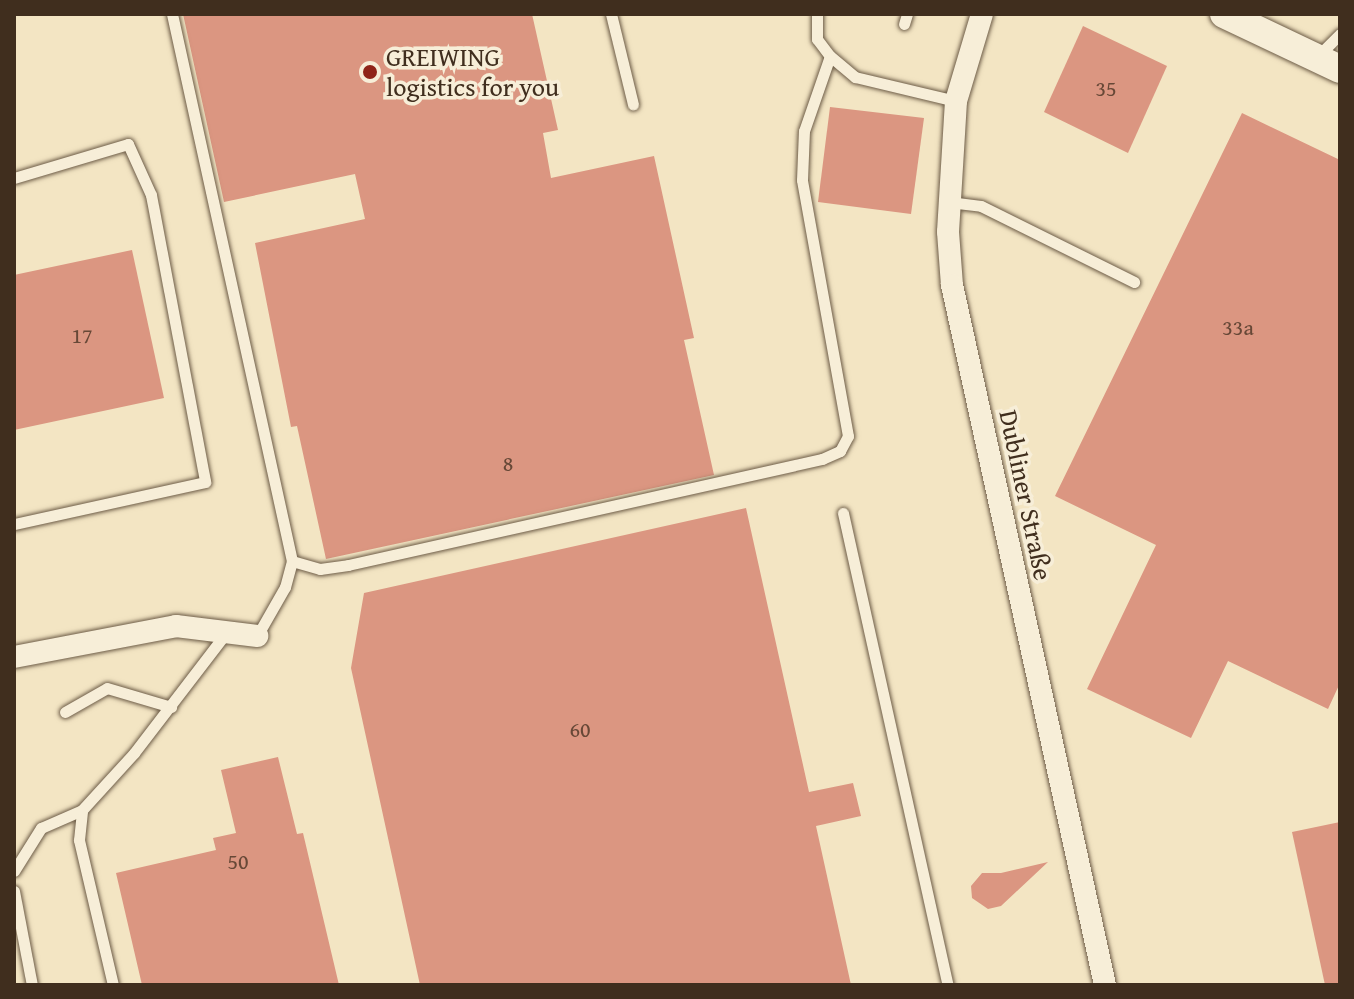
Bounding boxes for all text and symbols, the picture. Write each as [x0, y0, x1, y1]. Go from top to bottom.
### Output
place label: GREIWING logistics for you [386, 41, 559, 102]
marker: GREIWING logistics for you [361, 63, 379, 81]
house number: 35 [1095, 76, 1117, 102]
house number: 33a [1222, 315, 1254, 341]
house number: 17 [71, 323, 93, 349]
street label: Dubliner Straße [993, 407, 1059, 583]
house number: 8 [503, 451, 513, 477]
house number: 60 [569, 717, 591, 743]
house number: 50 [227, 849, 249, 875]

